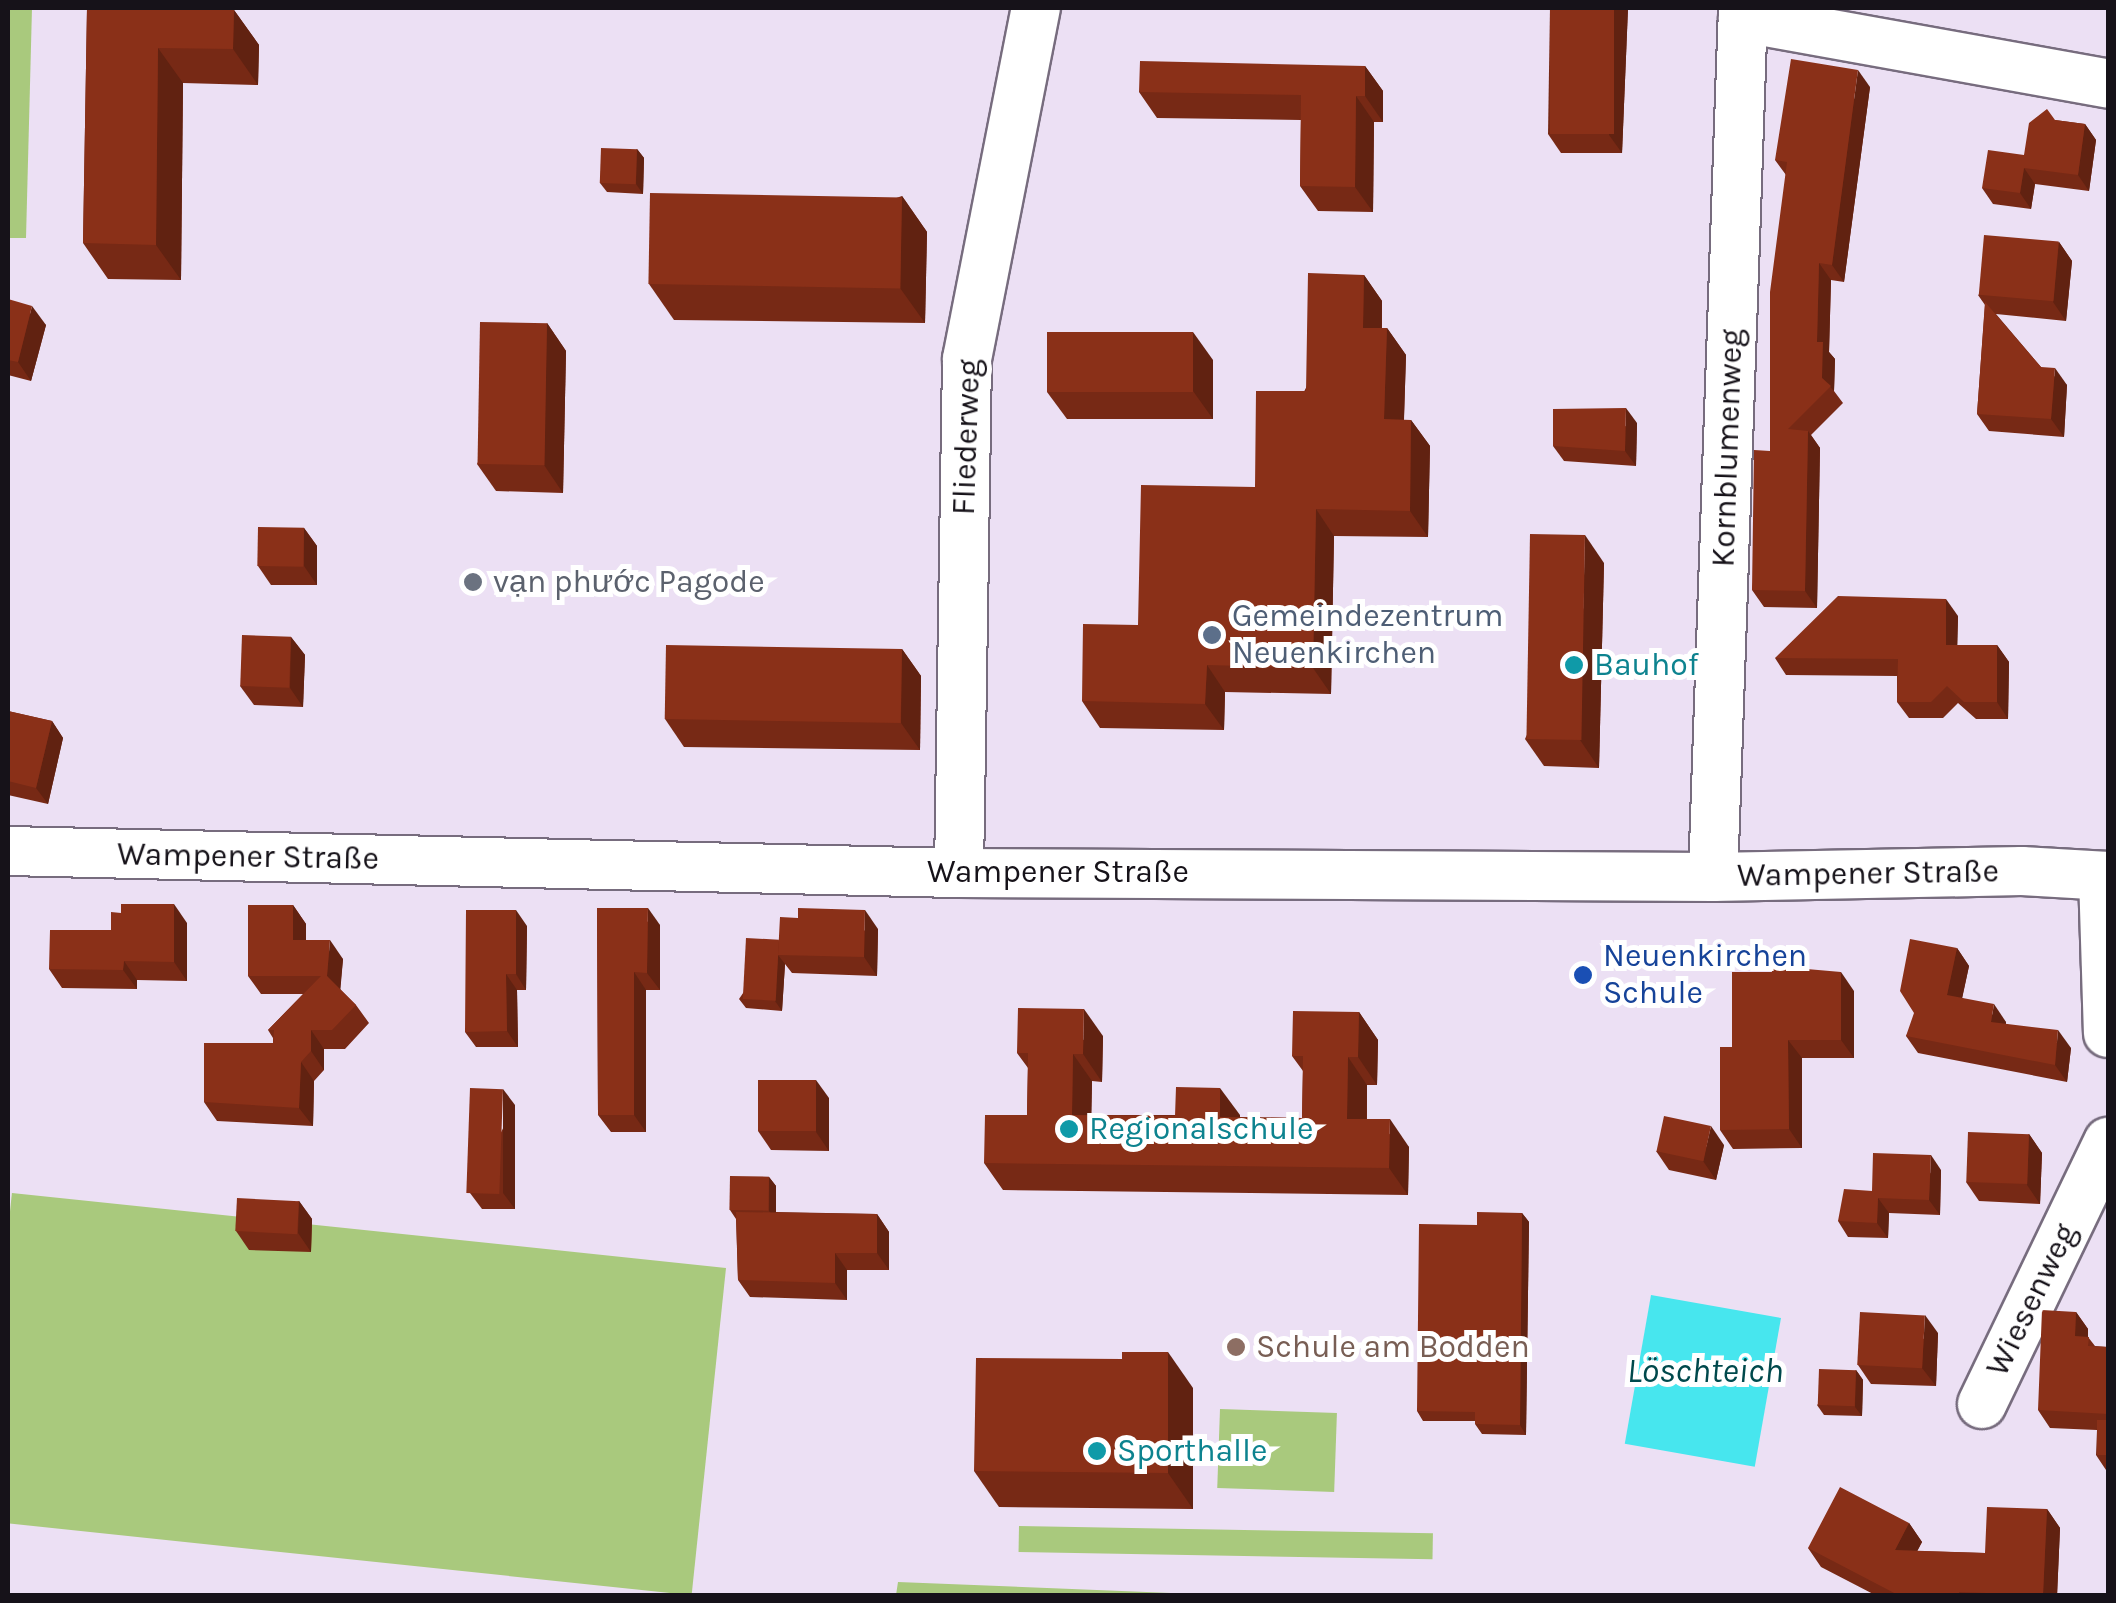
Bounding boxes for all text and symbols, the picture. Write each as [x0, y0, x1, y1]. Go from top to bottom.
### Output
street label: Kornblumenweg [1705, 328, 1751, 568]
street label: Fliederweg [945, 358, 989, 516]
place label: vạn phước Pagode [493, 563, 765, 601]
marker: vạn phước Pagode [462, 571, 484, 593]
place label: Gemeindezentrum Neuenkirchen [1232, 598, 1503, 673]
marker: Gemeindezentrum Neuenkirchen [1201, 624, 1223, 646]
place label: Bauhof [1594, 646, 1699, 684]
marker: Bauhof [1563, 654, 1585, 676]
street label: Wampener Straße [117, 836, 379, 878]
street label: Wampener Straße [927, 853, 1189, 891]
street label: Wampener Straße [1737, 853, 1999, 895]
place label: Neuenkirchen Schule [1603, 938, 1807, 1013]
marker: Neuenkirchen Schule [1572, 964, 1594, 986]
place label: Regionalschule [1089, 1110, 1313, 1148]
marker: Regionalschule [1058, 1118, 1080, 1140]
street label: Wiesenweg [1979, 1218, 2085, 1382]
place label: Schule am Bodden [1256, 1328, 1530, 1366]
marker: Schule am Bodden [1225, 1336, 1247, 1358]
water label: Löschteich [1627, 1350, 1783, 1392]
place label: Sporthalle [1117, 1432, 1267, 1470]
marker: Sporthalle [1086, 1440, 1108, 1462]

